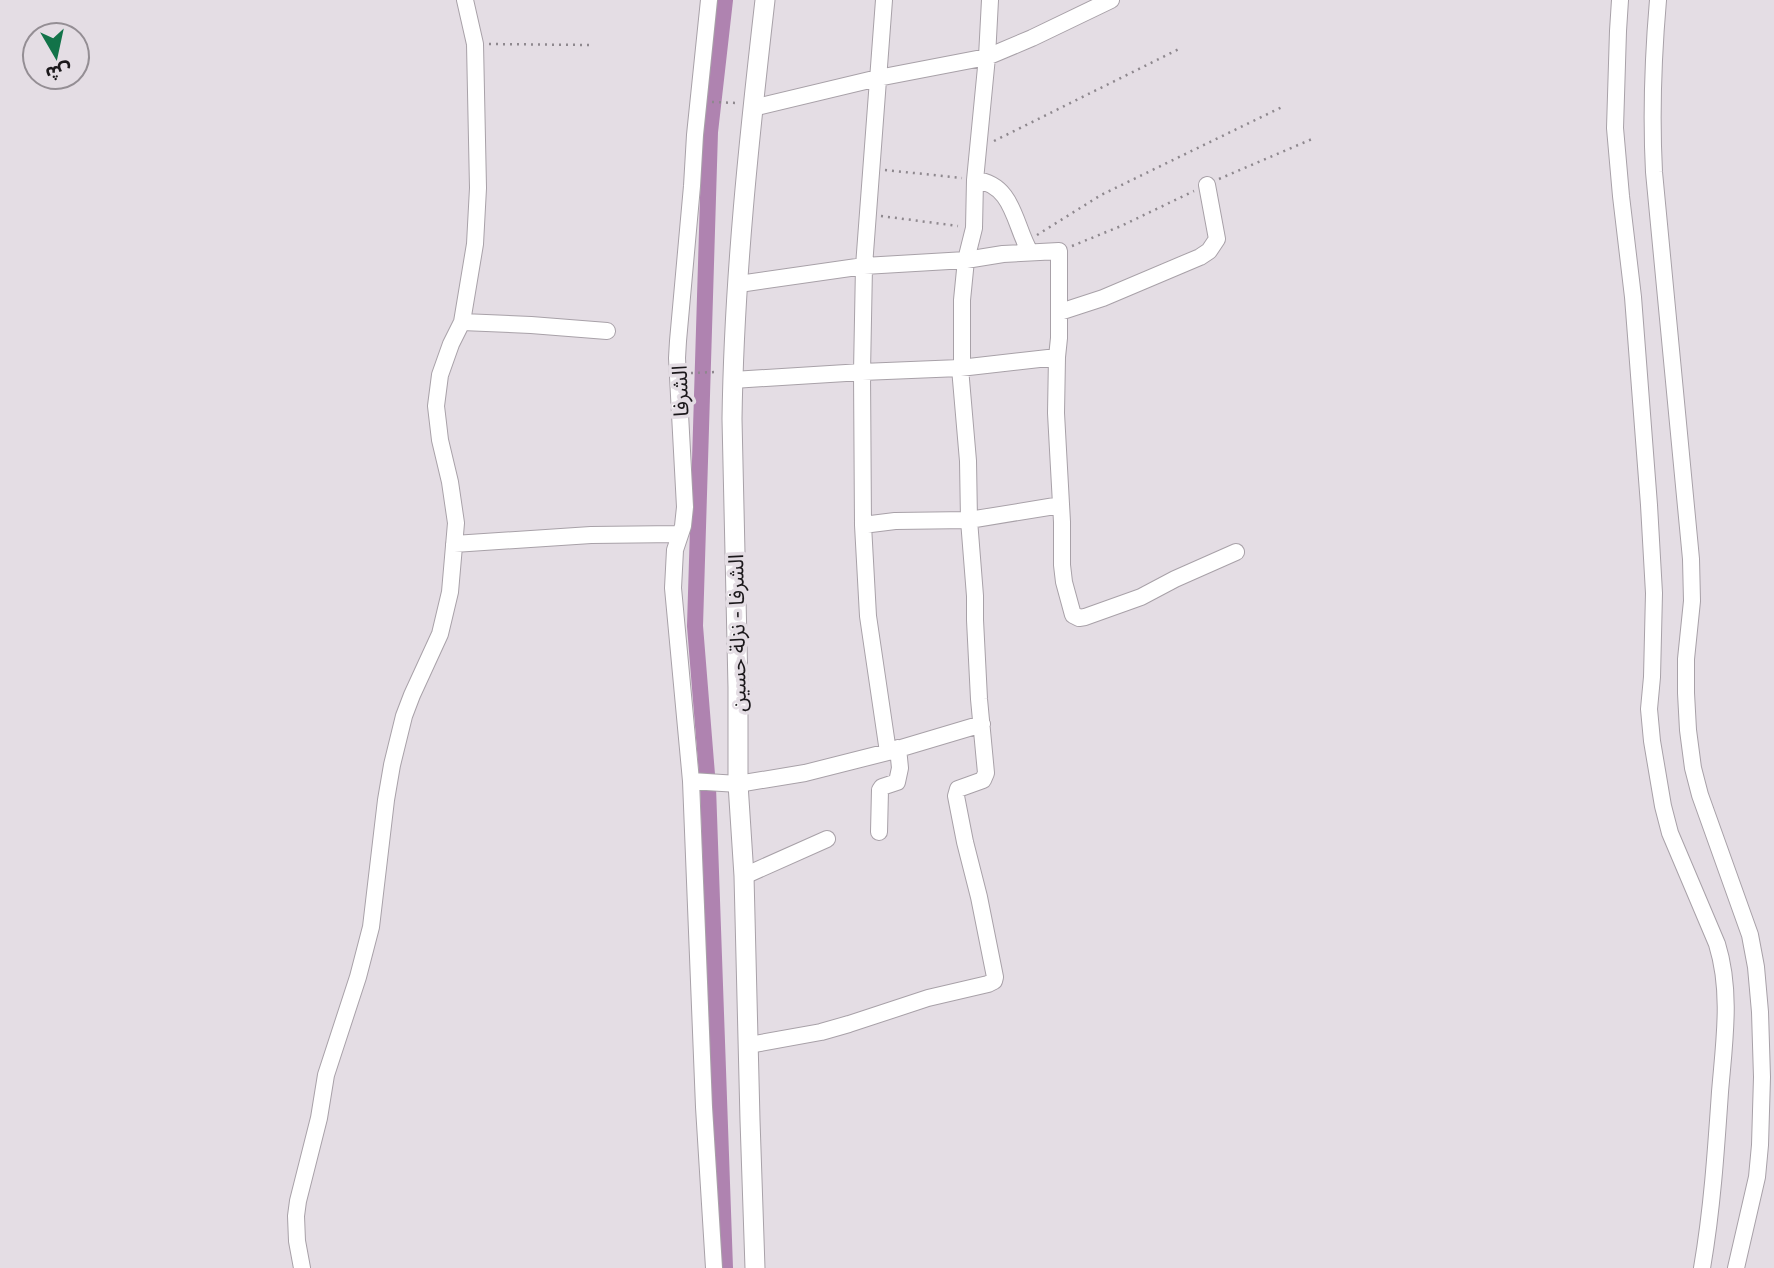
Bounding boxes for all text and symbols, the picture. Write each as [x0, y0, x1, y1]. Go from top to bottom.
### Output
north arrow [21, 21, 91, 91]
text: ش [44, 60, 73, 87]
street label: الشرفا [666, 365, 693, 417]
street label: الشرفا - نزلة حسين [722, 554, 751, 712]

